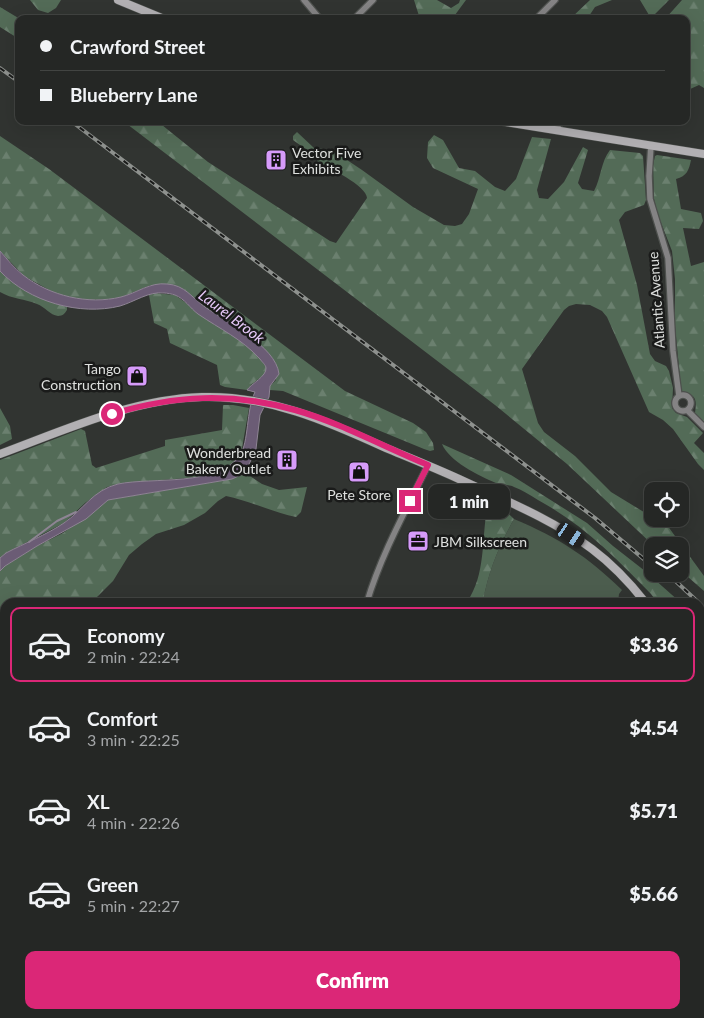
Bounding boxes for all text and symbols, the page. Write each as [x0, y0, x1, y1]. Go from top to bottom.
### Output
text: Crawford Street [70, 35, 205, 58]
text: Blueberry Lane [70, 83, 198, 106]
place label: Vector Five Exhibits [292, 144, 361, 177]
building icon: Vector Five Exhibits [264, 148, 288, 172]
street label: Atlantic Avenue [644, 251, 668, 349]
water label: Laurel Brook [196, 285, 269, 347]
place label: Tango Construction [41, 360, 121, 393]
shop icon: Tango Construction [125, 364, 149, 388]
route start [101, 403, 123, 425]
place label: Wonderbread Bakery Outlet [186, 444, 271, 477]
building icon: Wonderbread Bakery Outlet [275, 448, 299, 472]
shop icon: Pete Store [347, 460, 371, 484]
map controls [644, 482, 689, 582]
button: locate [644, 482, 689, 527]
callout: 1 min [428, 484, 510, 518]
place label: Pete Store [327, 486, 391, 503]
route end [399, 490, 421, 512]
text: 1 min [449, 492, 489, 511]
car [554, 520, 587, 550]
office icon: JBM Silkscreen [406, 529, 430, 553]
place label: JBM Silkscreen [434, 533, 527, 550]
button: layers [644, 537, 689, 582]
icon: car [27, 622, 72, 667]
text: Economy [87, 624, 165, 647]
text: $3.36 [629, 633, 678, 656]
text: 2 min · 22:24 [87, 647, 180, 666]
icon: car [27, 705, 72, 750]
text: Comfort [87, 707, 158, 730]
text: $4.54 [629, 716, 678, 739]
text: 3 min · 22:25 [87, 730, 180, 749]
icon: car [27, 788, 72, 833]
text: XL [87, 790, 110, 813]
text: $5.71 [629, 799, 678, 822]
text: 4 min · 22:26 [87, 813, 180, 832]
icon: car [27, 871, 72, 916]
text: Green [87, 873, 138, 896]
text: $5.66 [629, 882, 678, 905]
text: 5 min · 22:27 [87, 896, 180, 915]
button: Confirm [25, 951, 680, 1009]

